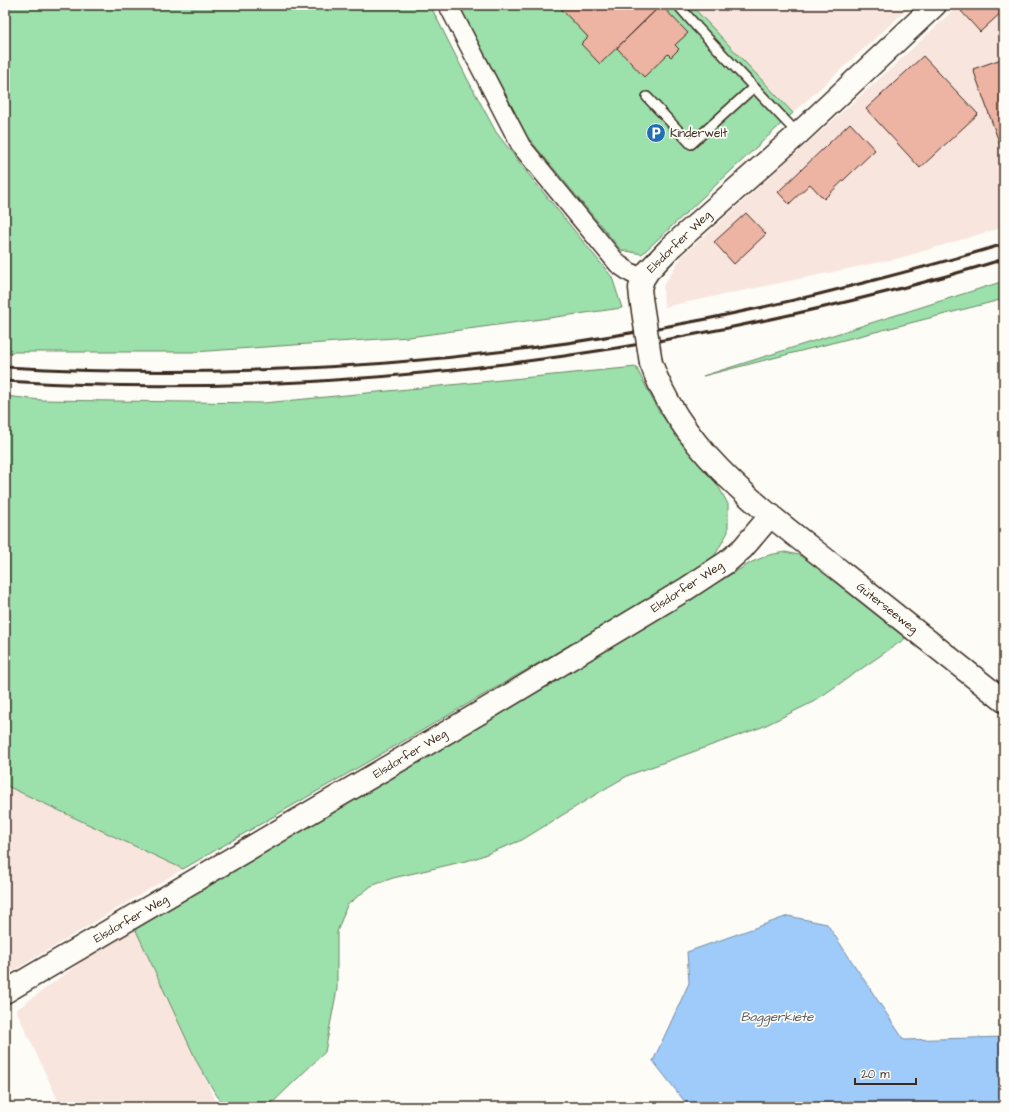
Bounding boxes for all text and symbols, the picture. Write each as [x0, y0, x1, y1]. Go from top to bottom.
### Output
parking icon: Kinderwelt [645, 122, 667, 144]
place label: Kinderwelt [670, 125, 727, 142]
street label: Elsdorfer Weg [643, 207, 716, 278]
street label: Elsdorfer Weg [647, 557, 727, 618]
street label: Güterseeweg [852, 579, 921, 638]
street label: Elsdorfer Weg [370, 725, 451, 784]
street label: Elsdorfer Weg [91, 891, 172, 948]
water label: Baggerkiete [741, 1008, 814, 1027]
scale bar [855, 1060, 916, 1086]
text: 20 m [861, 1066, 890, 1083]

